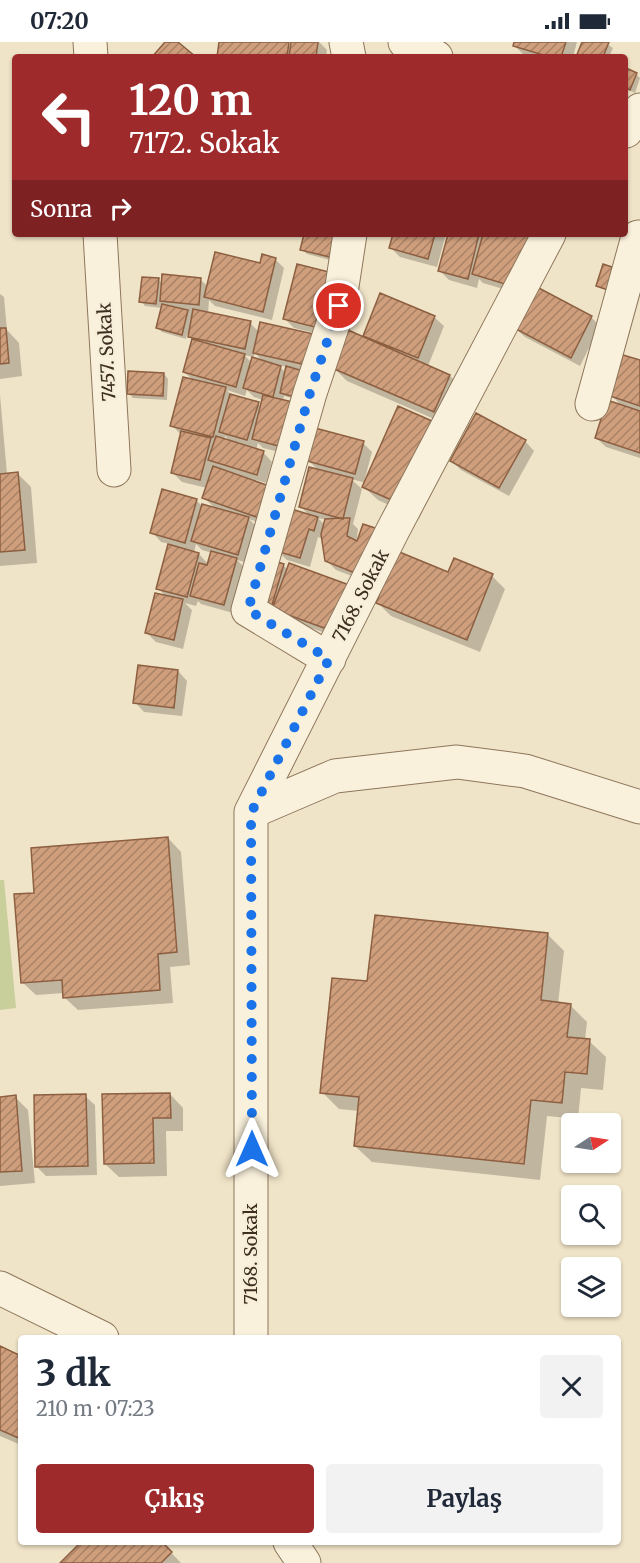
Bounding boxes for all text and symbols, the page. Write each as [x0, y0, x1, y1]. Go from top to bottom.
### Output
text: 07:20 [30, 7, 89, 35]
text: 120 m [129, 74, 252, 126]
icon: left [30, 78, 108, 156]
text: 7172. Sokak [129, 126, 279, 160]
icon: right [104, 192, 137, 225]
text: Sonra [30, 195, 92, 223]
pin [313, 280, 364, 331]
icon: arrive [322, 289, 355, 322]
street label: 7457. Sokak [92, 302, 121, 402]
street label: 7168. Sokak [327, 545, 394, 646]
north arrow [561, 1113, 621, 1173]
map controls [561, 1113, 621, 1317]
position arrow [220, 1117, 284, 1181]
button: search [561, 1185, 621, 1245]
street label: 7168. Sokak [239, 1203, 262, 1305]
button: layers [561, 1257, 621, 1317]
text: 3 dk [36, 1351, 111, 1396]
button: close [540, 1355, 603, 1418]
text: 210 m · 07:23 [36, 1396, 155, 1421]
button: Çıkış [36, 1464, 314, 1533]
button: Paylaş [326, 1464, 603, 1533]

